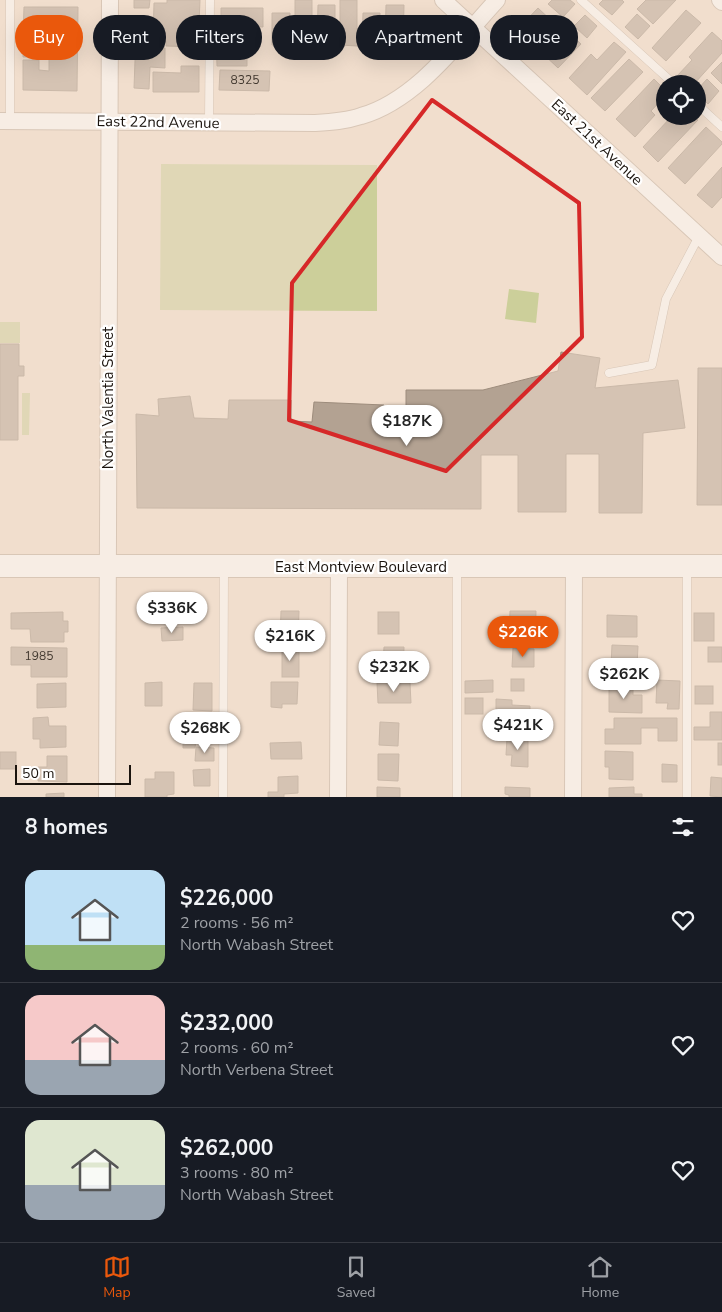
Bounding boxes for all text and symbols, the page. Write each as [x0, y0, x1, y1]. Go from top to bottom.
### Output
chip: Buy [15, 15, 83, 60]
chip: Rent [93, 15, 166, 60]
chip: Filters [176, 15, 262, 60]
chip: New [272, 15, 346, 60]
chip: Apartment [356, 15, 480, 60]
chip: House [490, 15, 578, 60]
house number: 8325 [231, 72, 259, 88]
map controls [656, 75, 706, 125]
button: locate [656, 75, 706, 125]
street label: East 21st Avenue [547, 94, 647, 190]
street label: East 22nd Avenue [96, 111, 220, 133]
street label: North Valentia Street [98, 326, 118, 469]
pin: $187K [372, 404, 442, 447]
text: $187K [382, 410, 432, 432]
street label: East Montview Boulevard [275, 557, 447, 577]
pin: $336K [137, 592, 207, 634]
text: $336K [147, 597, 197, 619]
pin: $226K [488, 616, 558, 658]
pin: $216K [255, 620, 325, 662]
text: $226K [498, 621, 548, 643]
text: $216K [265, 625, 315, 647]
house number: 1985 [25, 648, 53, 664]
pin: $232K [359, 650, 429, 693]
text: $232K [369, 656, 419, 678]
pin: $262K [589, 658, 659, 700]
text: $262K [599, 663, 649, 685]
pin: $421K [483, 708, 553, 751]
pin: $268K [170, 712, 240, 754]
text: $421K [493, 714, 543, 736]
text: $268K [180, 717, 230, 739]
scale bar [15, 762, 131, 785]
text: 50 m [22, 764, 54, 783]
text: 8 homes [25, 813, 108, 841]
icon: filters [669, 813, 697, 841]
text: $226,000 [180, 884, 273, 912]
icon: home [65, 890, 125, 950]
icon: heart [669, 906, 697, 934]
text: 2 rooms · 56 m² [180, 912, 293, 934]
text: North Wabash Street [180, 934, 333, 956]
text: $232,000 [180, 1009, 273, 1037]
icon: home [65, 1015, 125, 1075]
icon: heart [669, 1031, 697, 1059]
text: 2 rooms · 60 m² [180, 1037, 293, 1059]
text: North Verbena Street [180, 1059, 333, 1081]
text: $262,000 [180, 1134, 273, 1162]
icon: home [65, 1140, 125, 1200]
icon: heart [669, 1156, 697, 1184]
text: 3 rooms · 80 m² [180, 1162, 293, 1184]
text: North Wabash Street [180, 1184, 333, 1206]
tab: Map [103, 1253, 131, 1302]
tab: Saved [337, 1253, 375, 1302]
tab: Home [581, 1253, 619, 1302]

